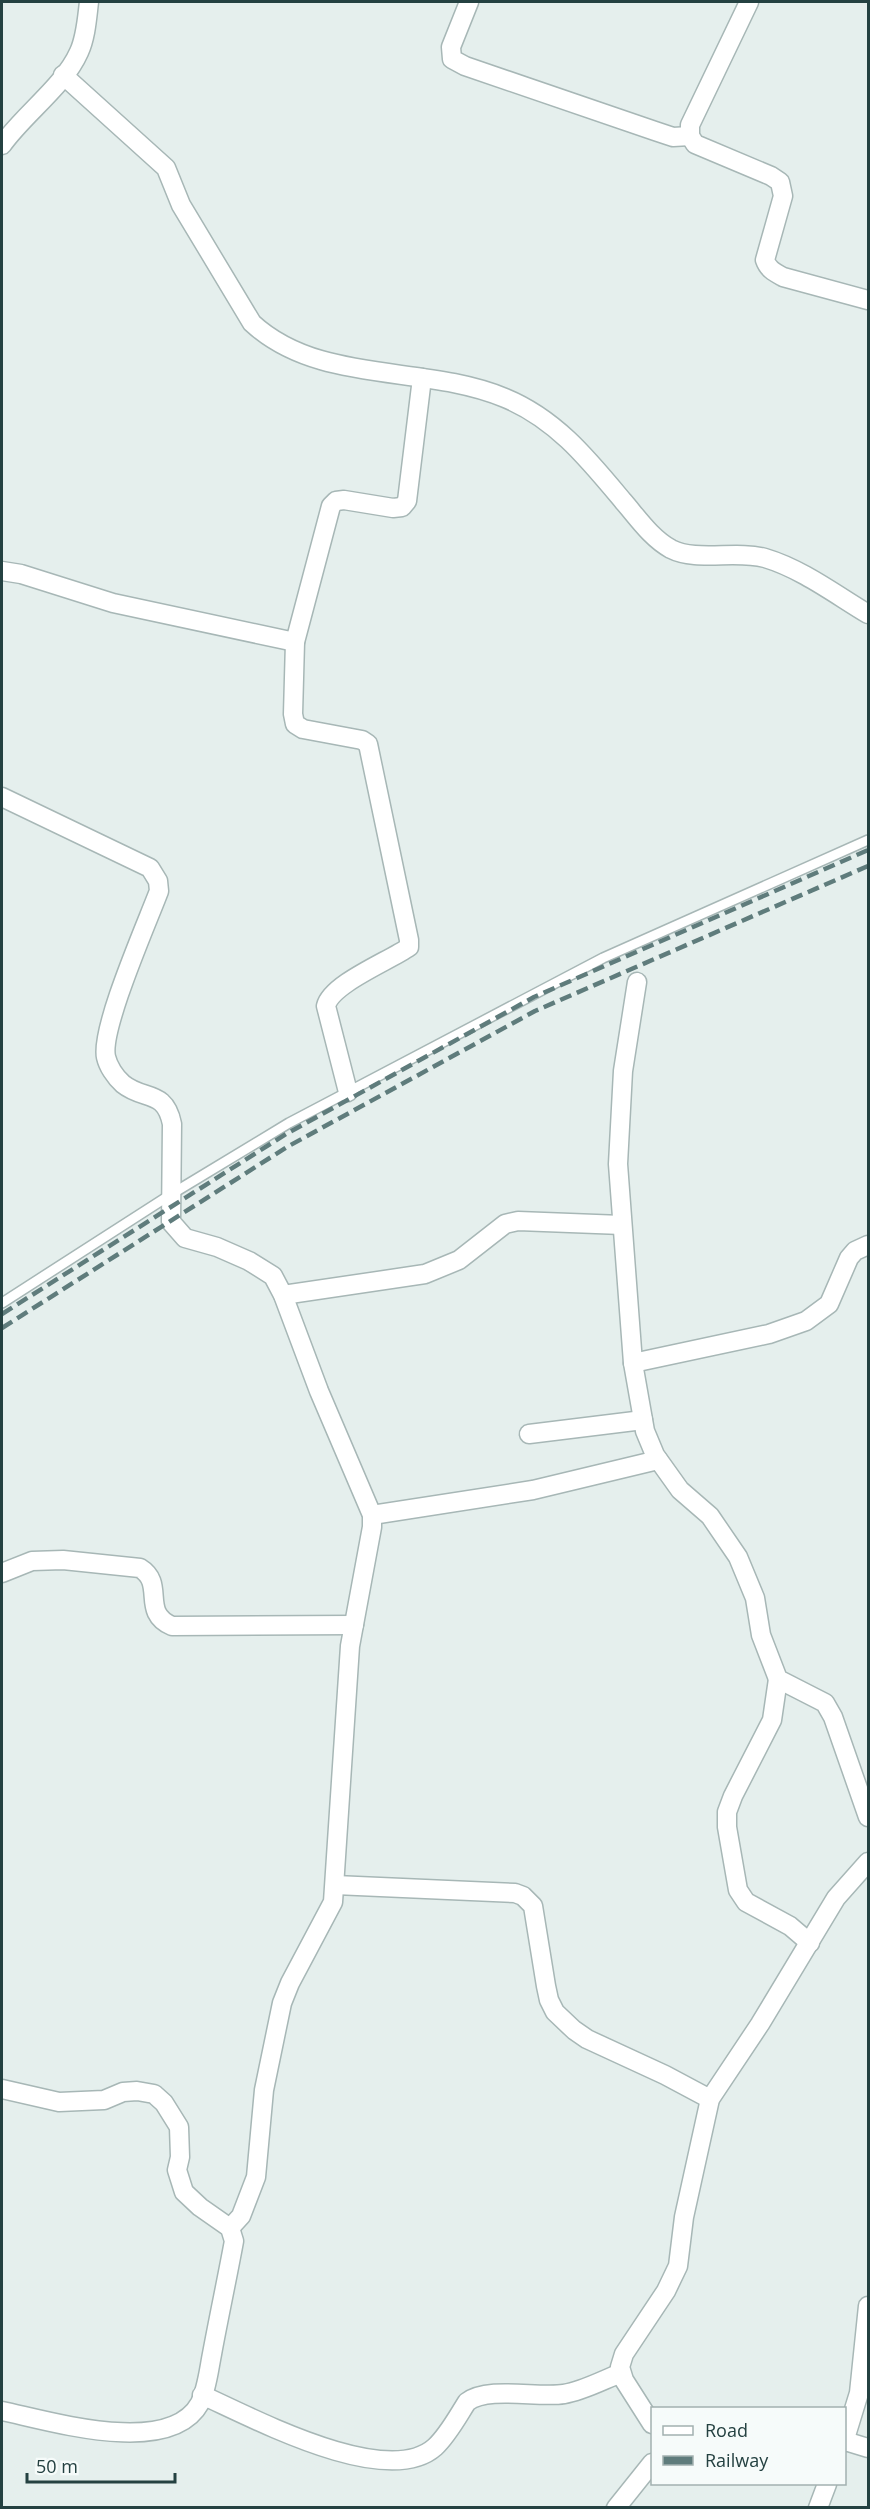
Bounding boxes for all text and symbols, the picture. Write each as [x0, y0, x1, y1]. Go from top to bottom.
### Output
legend [651, 2407, 846, 2485]
text: Road [705, 2418, 748, 2442]
scale bar [27, 2446, 176, 2484]
text: Railway [705, 2448, 769, 2472]
text: 50 m [36, 2454, 78, 2478]

